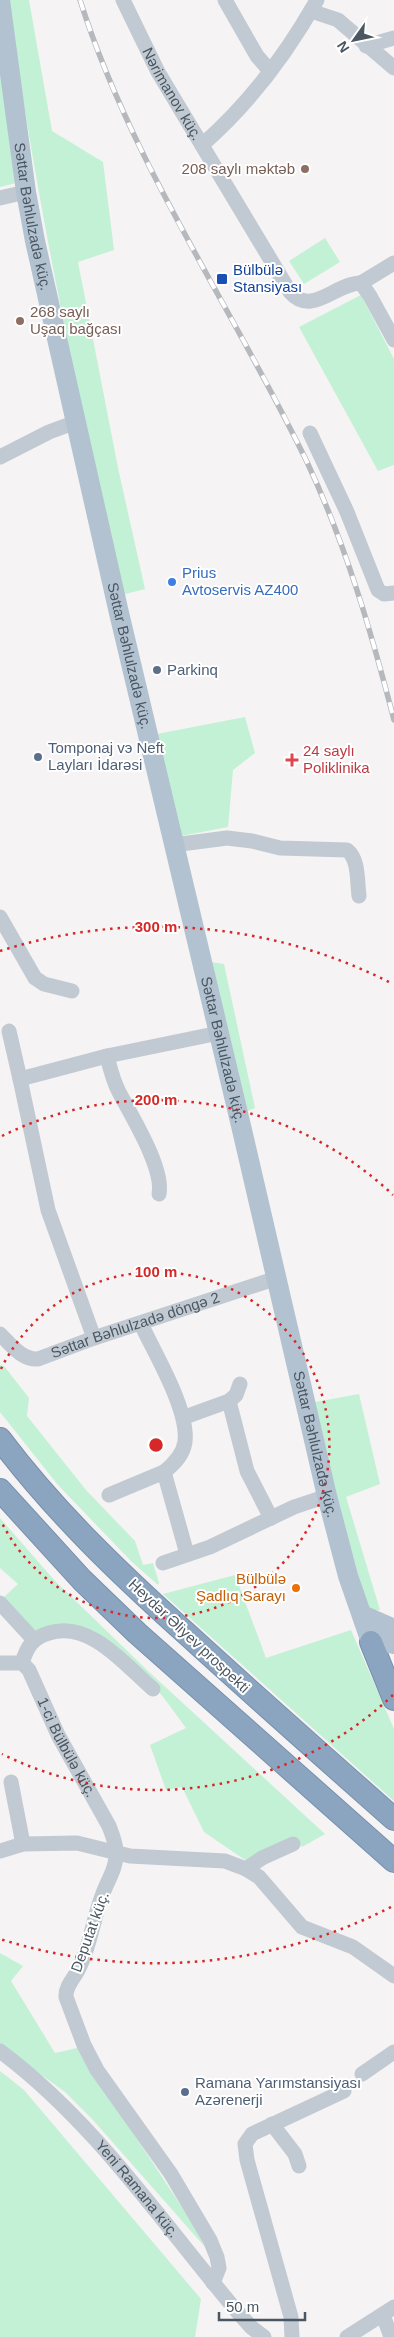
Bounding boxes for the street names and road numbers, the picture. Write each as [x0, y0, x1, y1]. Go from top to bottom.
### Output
street label: Nərimanov küç. [139, 45, 206, 143]
street label: Səttar Bəhlulzadə küç. [11, 141, 55, 292]
street label: Səttar Bəhlulzadə küç. [104, 581, 155, 731]
street label: Səttar Bəhlulzadə küç. [198, 975, 249, 1125]
street label: Səttar Bəhlulzadə döngə 2 [48, 1288, 222, 1361]
street label: Səttar Bəhlulzadə küç. [290, 1369, 341, 1519]
street label: Heydər Əliyev prospekti [125, 1575, 253, 1696]
street label: 1-ci Bülbülə küç. [34, 1695, 100, 1800]
street label: Deputat küç. [67, 1889, 112, 1974]
street label: Yeni Ramana küç. [92, 2136, 183, 2241]

